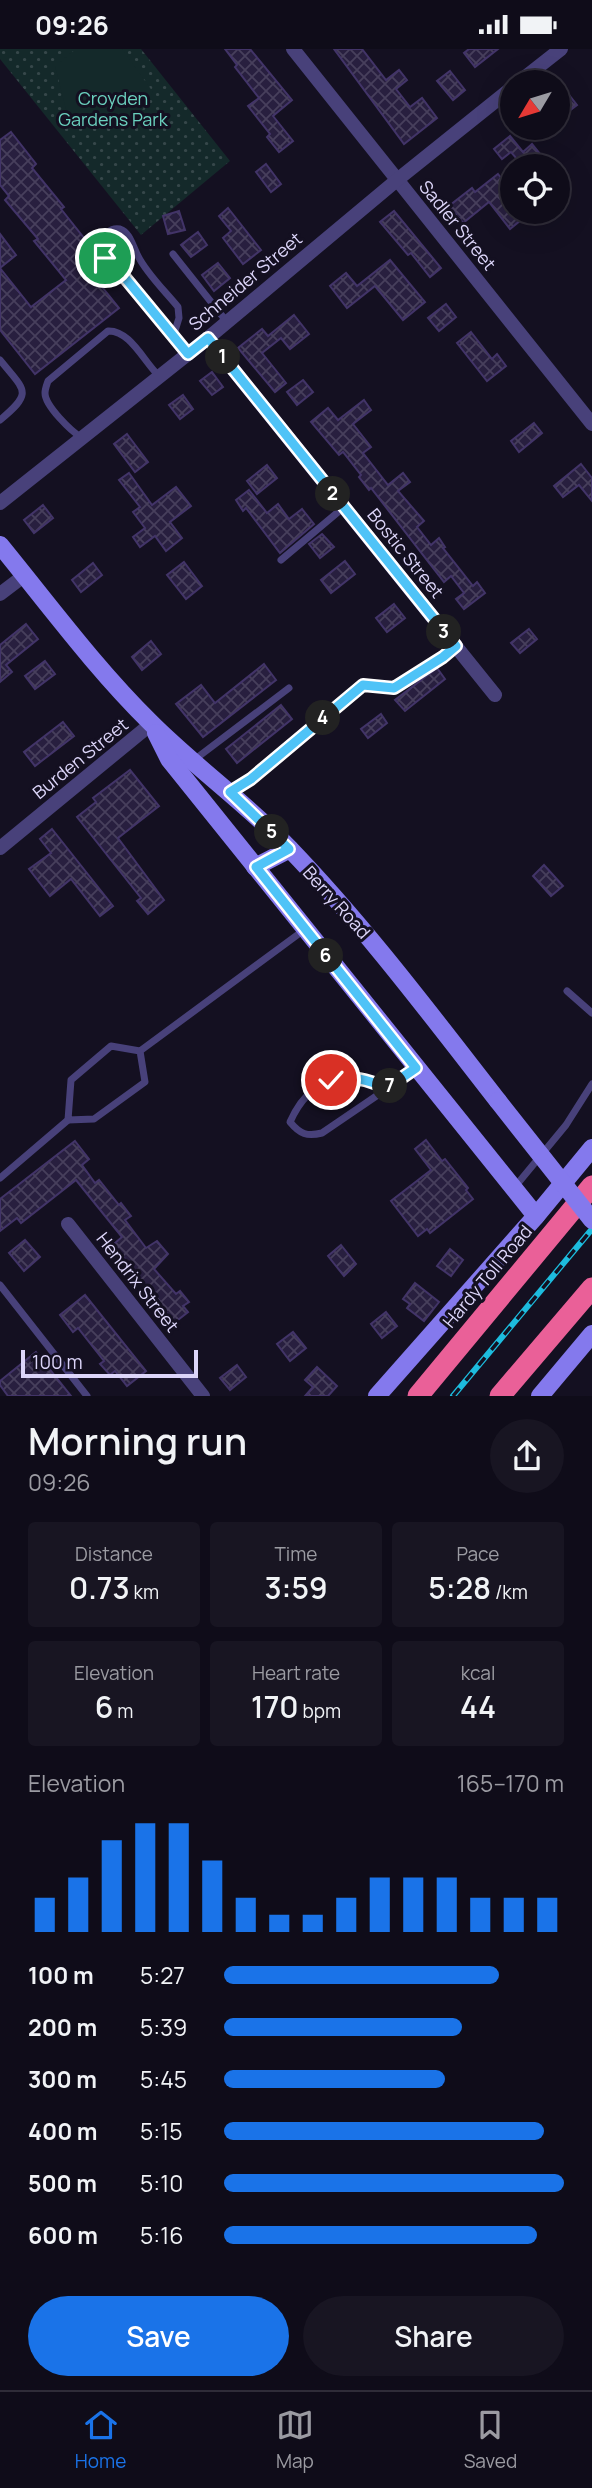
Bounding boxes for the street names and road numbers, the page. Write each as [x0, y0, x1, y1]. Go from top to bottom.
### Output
street label: Sadler Street [414, 175, 502, 275]
street label: Schneider Street [183, 226, 307, 336]
street label: Bostic Street [362, 503, 450, 603]
street label: Burden Street [27, 712, 133, 804]
street label: Berry Road [298, 860, 376, 944]
street label: Hardy Toll Road [437, 1220, 537, 1332]
street label: Hendrix Street [91, 1227, 185, 1337]

